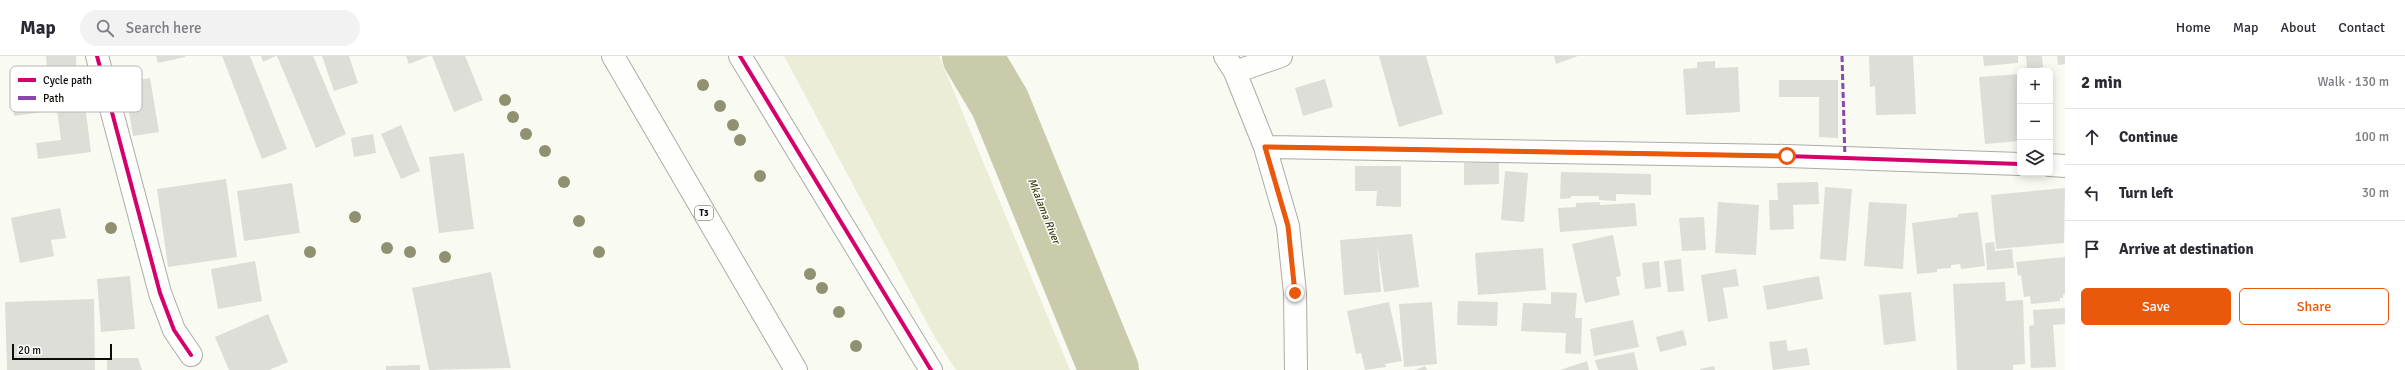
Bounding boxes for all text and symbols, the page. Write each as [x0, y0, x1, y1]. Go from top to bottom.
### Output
search box [80, 10, 360, 46]
text: Map [20, 16, 56, 40]
icon: search [94, 17, 116, 39]
text: Search here [126, 19, 201, 37]
text: Home [2176, 19, 2211, 36]
text: Map [2233, 19, 2258, 36]
text: About [2280, 19, 2316, 36]
text: Contact [2338, 19, 2385, 36]
legend [10, 66, 142, 112]
map controls [2017, 68, 2053, 176]
button: + [2017, 68, 2053, 104]
text: 2 min [2081, 72, 2122, 93]
text: Cycle path [43, 74, 92, 87]
text: Walk · 130 m [2318, 74, 2389, 90]
text: Path [43, 92, 64, 105]
button: − [2017, 104, 2053, 140]
icon: ahead [2081, 126, 2103, 148]
text: Continue [2119, 128, 2178, 146]
text: 100 m [2355, 129, 2389, 145]
button: layers [2017, 140, 2053, 176]
route start [1778, 147, 1796, 165]
water label: Mkalama River [1025, 176, 1064, 247]
icon: left [2081, 182, 2103, 204]
text: Turn left [2119, 184, 2173, 202]
text: 30 m [2362, 185, 2389, 201]
road number: T3 [695, 206, 713, 220]
icon: arrive [2081, 238, 2103, 260]
text: Arrive at destination [2119, 240, 2254, 258]
route end [1286, 284, 1304, 302]
button: Save [2081, 288, 2231, 325]
button: Share [2239, 288, 2389, 325]
scale bar [12, 342, 112, 361]
text: 20 m [18, 344, 41, 357]

